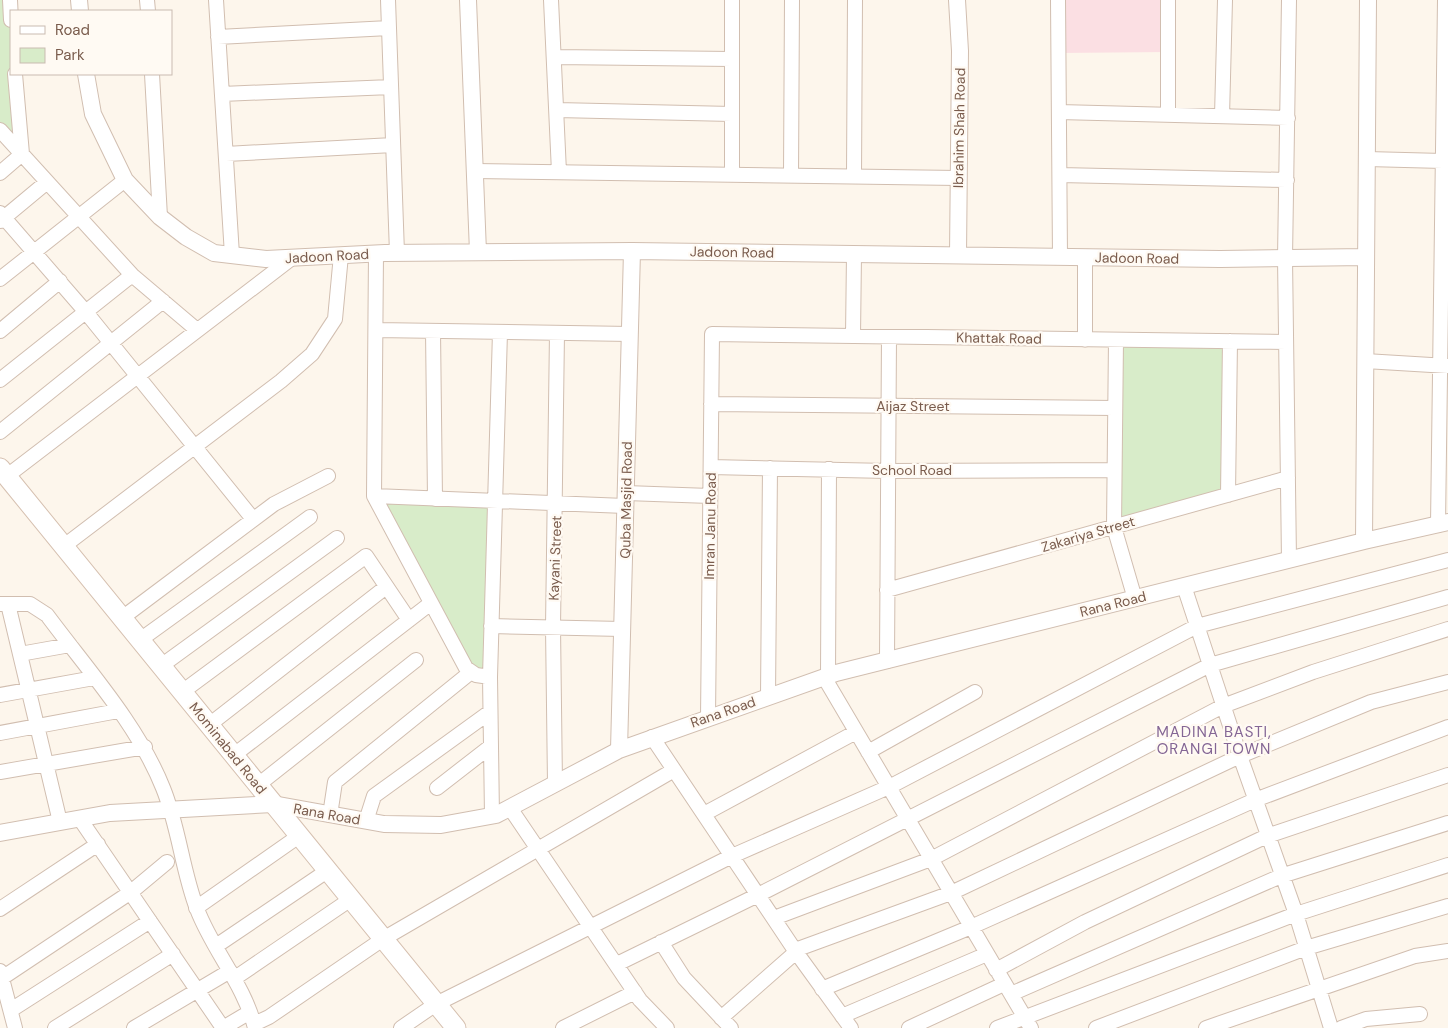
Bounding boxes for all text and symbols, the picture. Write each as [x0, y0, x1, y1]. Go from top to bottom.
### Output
legend [10, 10, 172, 75]
text: Road [55, 20, 90, 40]
text: Park [55, 45, 85, 65]
street label: Ibrahim Shah Road [949, 68, 969, 188]
street label: Jadoon Road [690, 242, 774, 262]
street label: Jadoon Road [284, 245, 370, 267]
street label: Jadoon Road [1095, 248, 1179, 268]
street label: Khattak Road [956, 328, 1042, 348]
street label: Aijaz Street [876, 397, 950, 415]
street label: Quba Masjid Road [616, 441, 636, 559]
street label: School Road [872, 461, 952, 479]
street label: Imran Janu Road [700, 472, 720, 580]
street label: Zakariya Street [1039, 512, 1137, 556]
street label: Kayani Street [545, 515, 565, 601]
street label: Rana Road [1078, 587, 1148, 621]
street label: Rana Road [688, 692, 758, 732]
street label: Mominabad Road [185, 698, 271, 798]
district label: MADINA BASTI, ORANGI TOWN [1156, 722, 1272, 759]
street label: Rana Road [292, 799, 362, 829]

